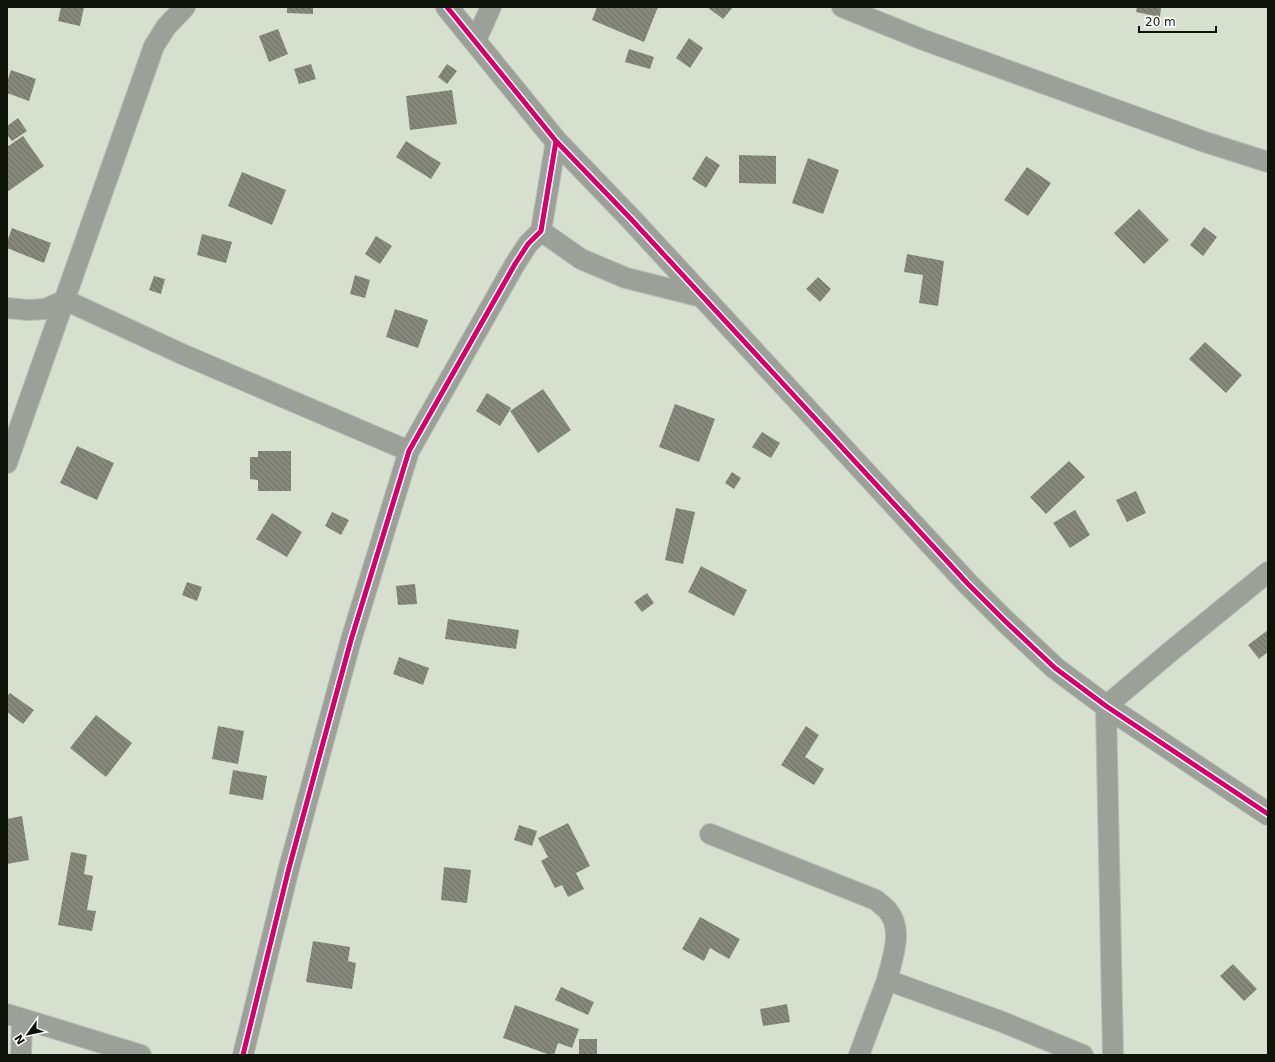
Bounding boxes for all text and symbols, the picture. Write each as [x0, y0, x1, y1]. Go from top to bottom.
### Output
scale bar [1139, 8, 1216, 34]
text: 20 m [1145, 15, 1176, 29]
north arrow [8, 1014, 48, 1054]
text: N [12, 1032, 28, 1047]

